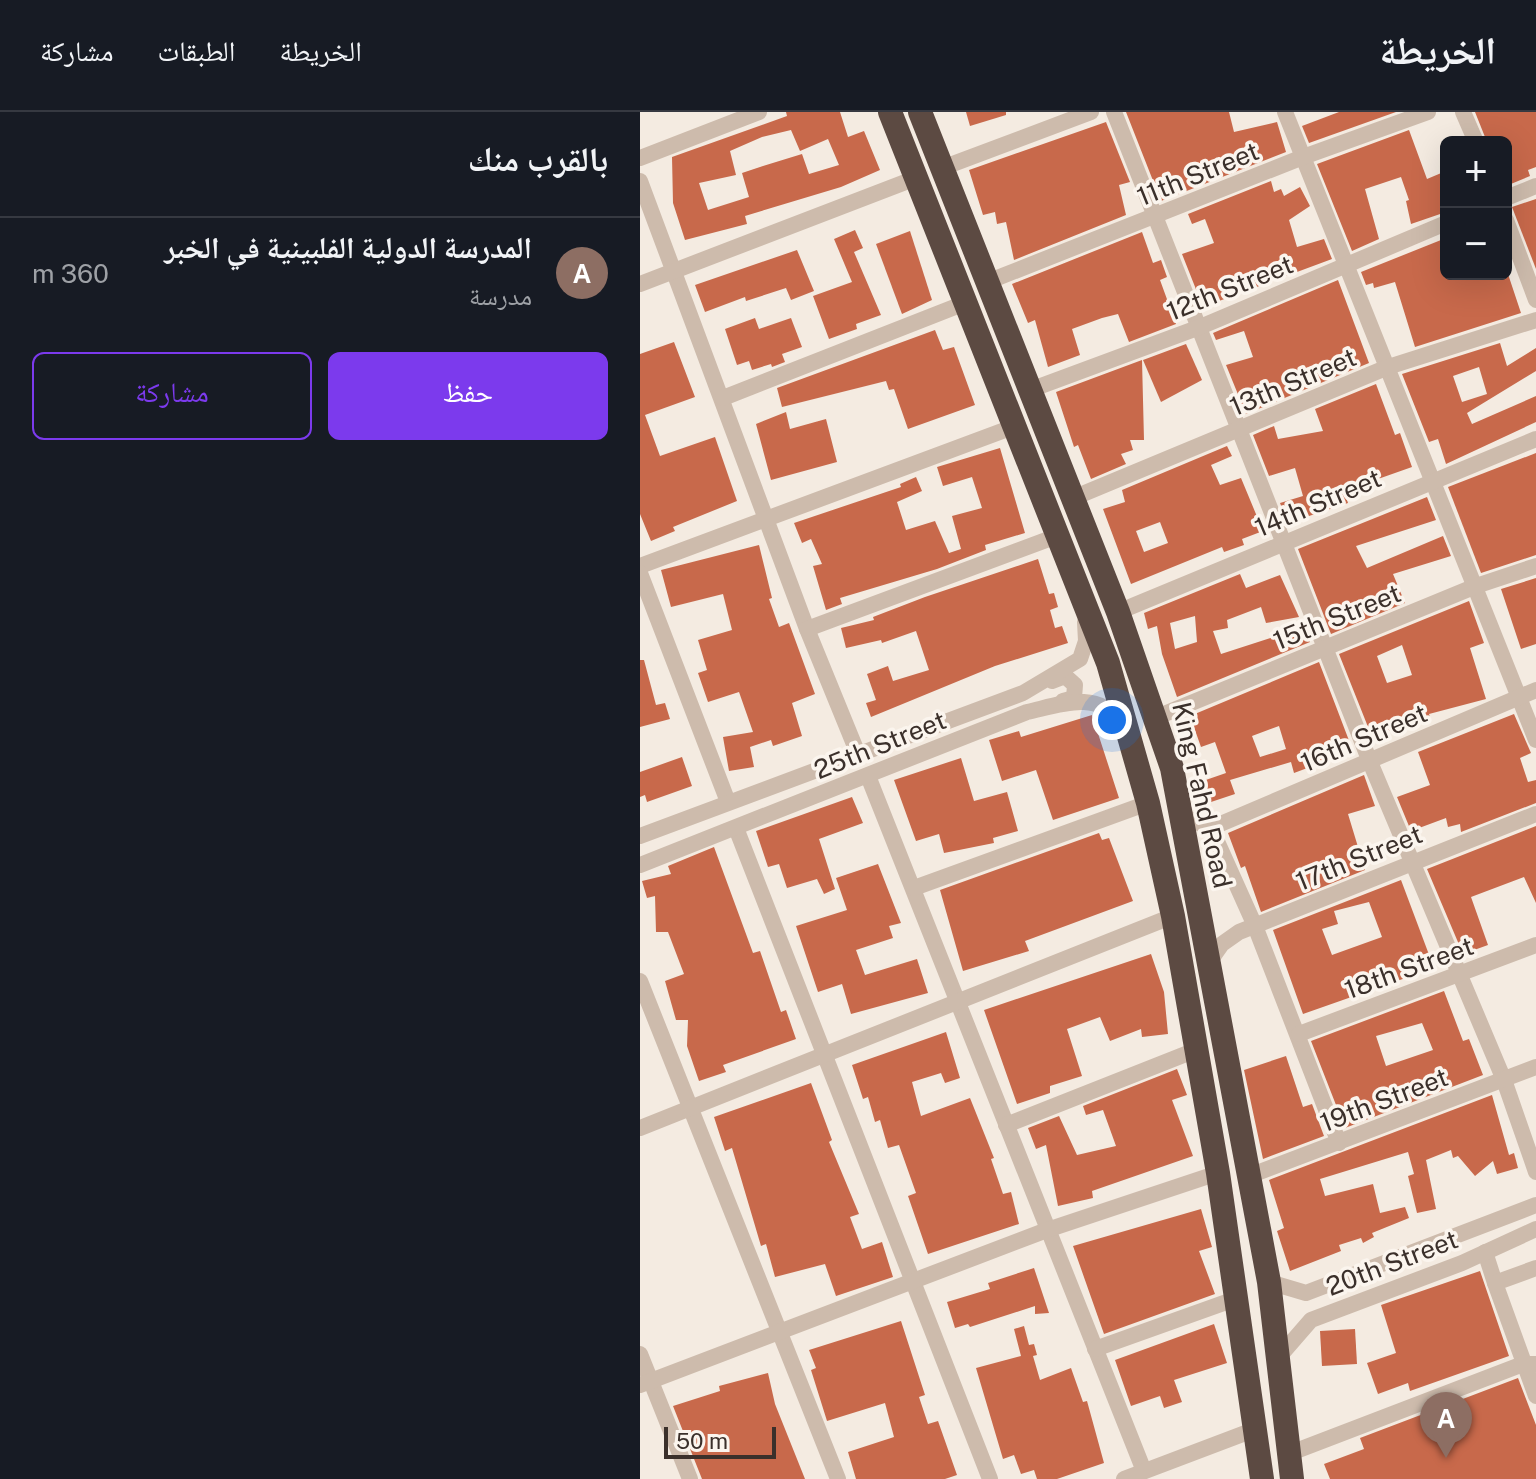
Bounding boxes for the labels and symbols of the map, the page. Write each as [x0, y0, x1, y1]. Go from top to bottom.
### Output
street label: 11th Street [1132, 135, 1263, 212]
street label: 12th Street [1162, 248, 1297, 327]
street label: 13th Street [1225, 341, 1361, 422]
street label: 14th Street [1250, 462, 1386, 543]
street label: 15th Street [1269, 577, 1405, 656]
street label: 16th Street [1296, 697, 1432, 778]
street label: King Fahd Road [1166, 699, 1239, 891]
your location [1092, 700, 1132, 740]
street label: 25th Street [809, 704, 950, 785]
street label: 17th Street [1291, 818, 1427, 897]
street label: 18th Street [1340, 930, 1477, 1005]
street label: 19th Street [1316, 1061, 1452, 1138]
street label: 20th Street [1321, 1223, 1462, 1302]
pin: A [1420, 1392, 1472, 1458]
scale bar [664, 1423, 776, 1459]

